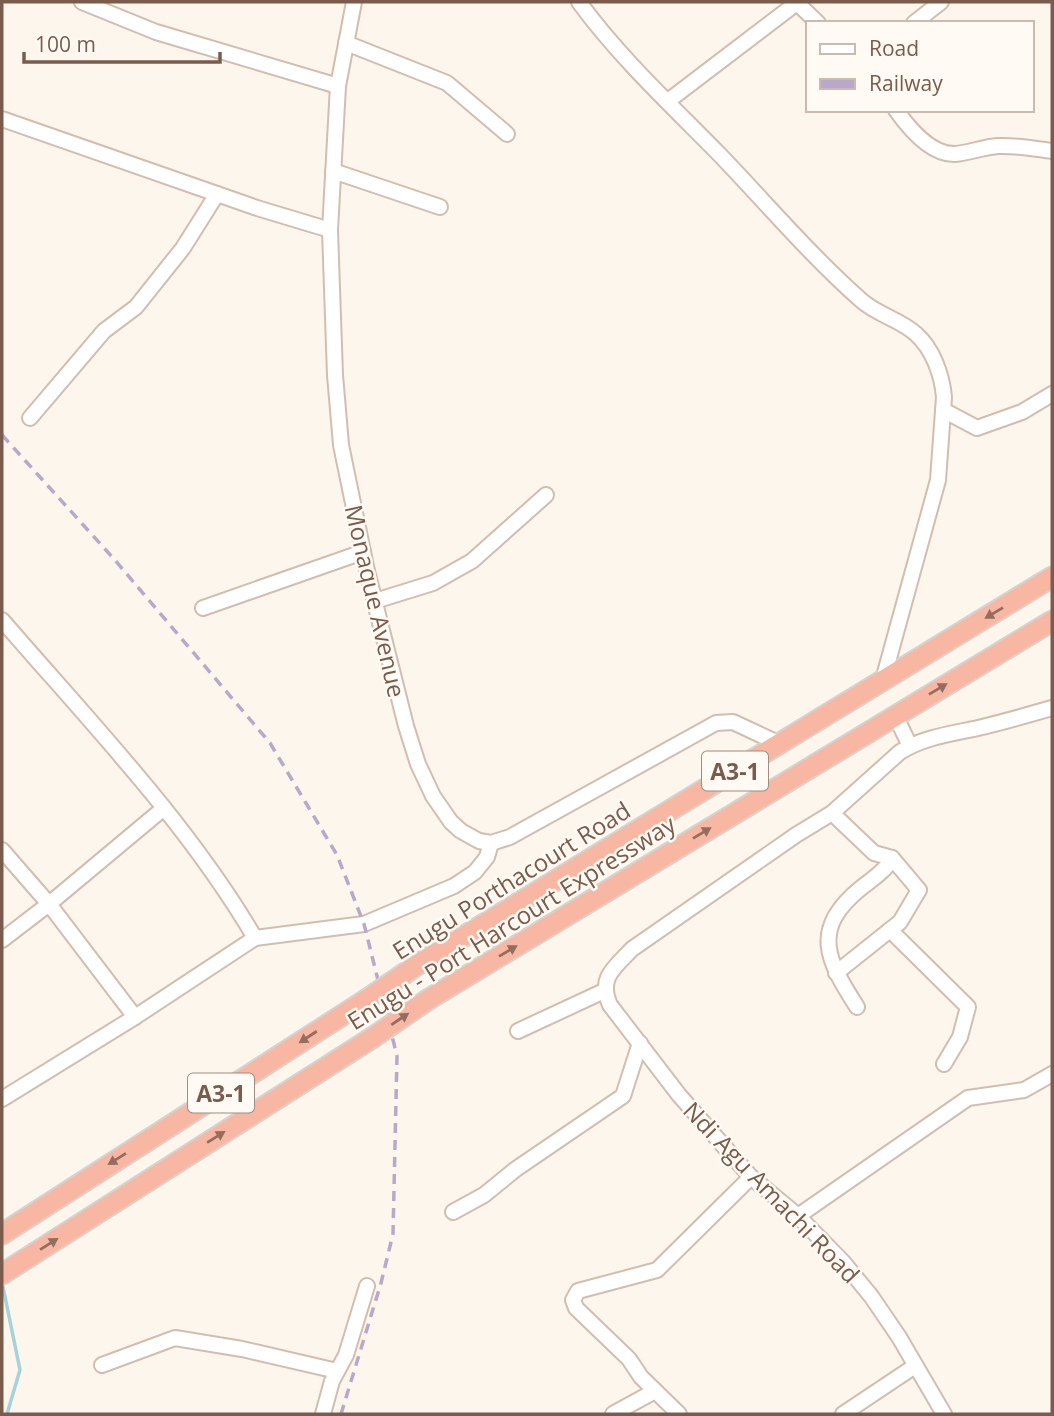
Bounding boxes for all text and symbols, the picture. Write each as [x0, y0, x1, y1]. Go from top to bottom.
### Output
scale bar [24, 21, 220, 65]
legend [806, 21, 1033, 112]
text: 100 m [35, 30, 96, 58]
text: Road [869, 34, 919, 62]
text: Railway [869, 69, 943, 97]
street label: Monaque Avenue [338, 501, 414, 701]
one-way arrow [984, 606, 1003, 619]
one-way arrow [929, 683, 948, 695]
road number: A3-1 [702, 751, 768, 790]
street label: Enugu Porthacourt Road [386, 793, 636, 967]
street label: Enugu - Port Harcourt Expressway [341, 807, 682, 1037]
one-way arrow [693, 826, 712, 839]
one-way arrow [498, 944, 517, 957]
one-way arrow [390, 1012, 410, 1025]
one-way arrow [299, 1030, 318, 1043]
road number: A3-1 [188, 1074, 254, 1112]
street label: Ndi Agu Amachi Road [677, 1094, 867, 1290]
one-way arrow [206, 1130, 225, 1143]
one-way arrow [107, 1153, 126, 1166]
one-way arrow [40, 1238, 59, 1251]

